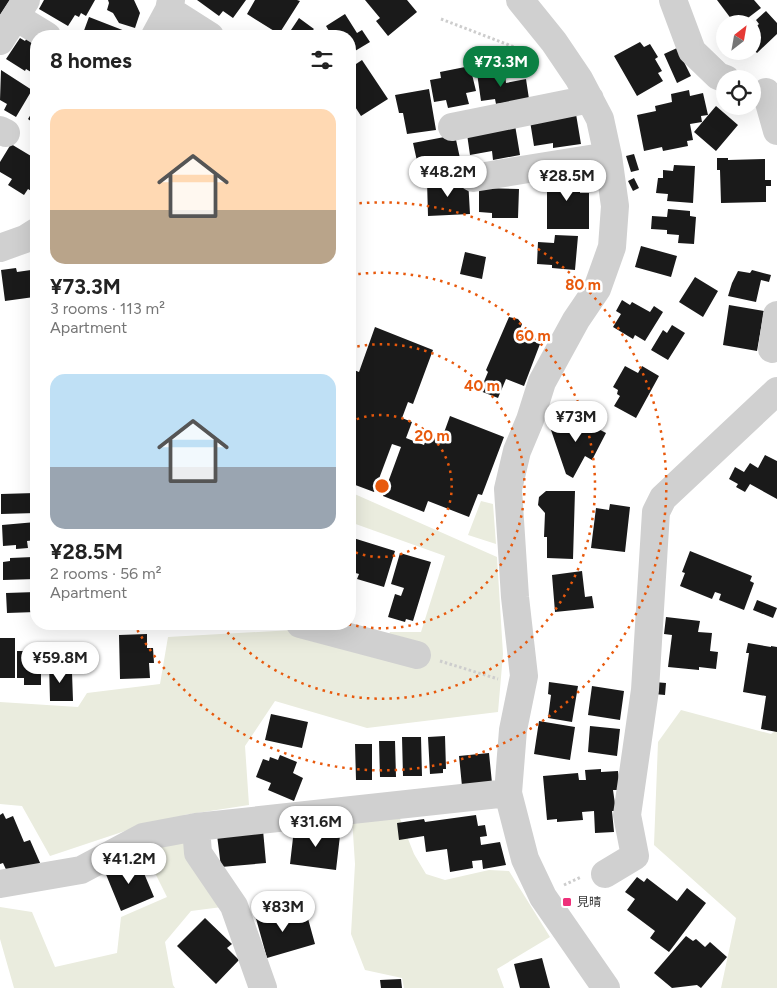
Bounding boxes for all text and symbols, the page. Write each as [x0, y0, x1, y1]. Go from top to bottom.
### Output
north arrow [716, 15, 761, 60]
map controls [716, 15, 761, 115]
icon: filters [308, 46, 336, 74]
pin: ¥73.3M [460, 46, 542, 88]
text: 8 homes [50, 48, 132, 73]
text: ¥73.3M [474, 52, 528, 71]
button: locate [716, 70, 761, 115]
icon: home [148, 141, 238, 231]
pin: ¥48.2M [407, 156, 489, 198]
pin: ¥28.5M [526, 160, 608, 202]
text: ¥48.2M [420, 162, 476, 181]
text: ¥28.5M [539, 166, 595, 185]
text: ¥73.3M [50, 274, 121, 299]
text: 80 m [565, 276, 601, 294]
text: 3 rooms · 113 m² [50, 299, 165, 318]
text: Apartment [50, 318, 127, 337]
text: 60 m [515, 327, 551, 345]
text: 40 m [464, 377, 500, 395]
pin: ¥73M [546, 400, 606, 443]
icon: home [148, 406, 238, 496]
text: ¥73M [555, 407, 597, 426]
text: 20 m [414, 427, 450, 445]
centre of rings [373, 477, 391, 495]
text: ¥28.5M [50, 539, 123, 564]
text: 2 rooms · 56 m² [50, 564, 162, 583]
text: Apartment [50, 583, 127, 602]
pin: ¥59.8M [19, 642, 101, 684]
text: ¥59.8M [32, 648, 88, 667]
pin: ¥31.6M [275, 806, 357, 848]
text: ¥31.6M [290, 812, 342, 831]
pin: ¥41.2M [88, 842, 170, 885]
text: ¥41.2M [102, 849, 156, 868]
pin: ¥83M [253, 890, 313, 933]
place label: 見晴 [577, 895, 601, 909]
marker: 見晴 [561, 896, 573, 908]
text: ¥83M [262, 897, 304, 916]

